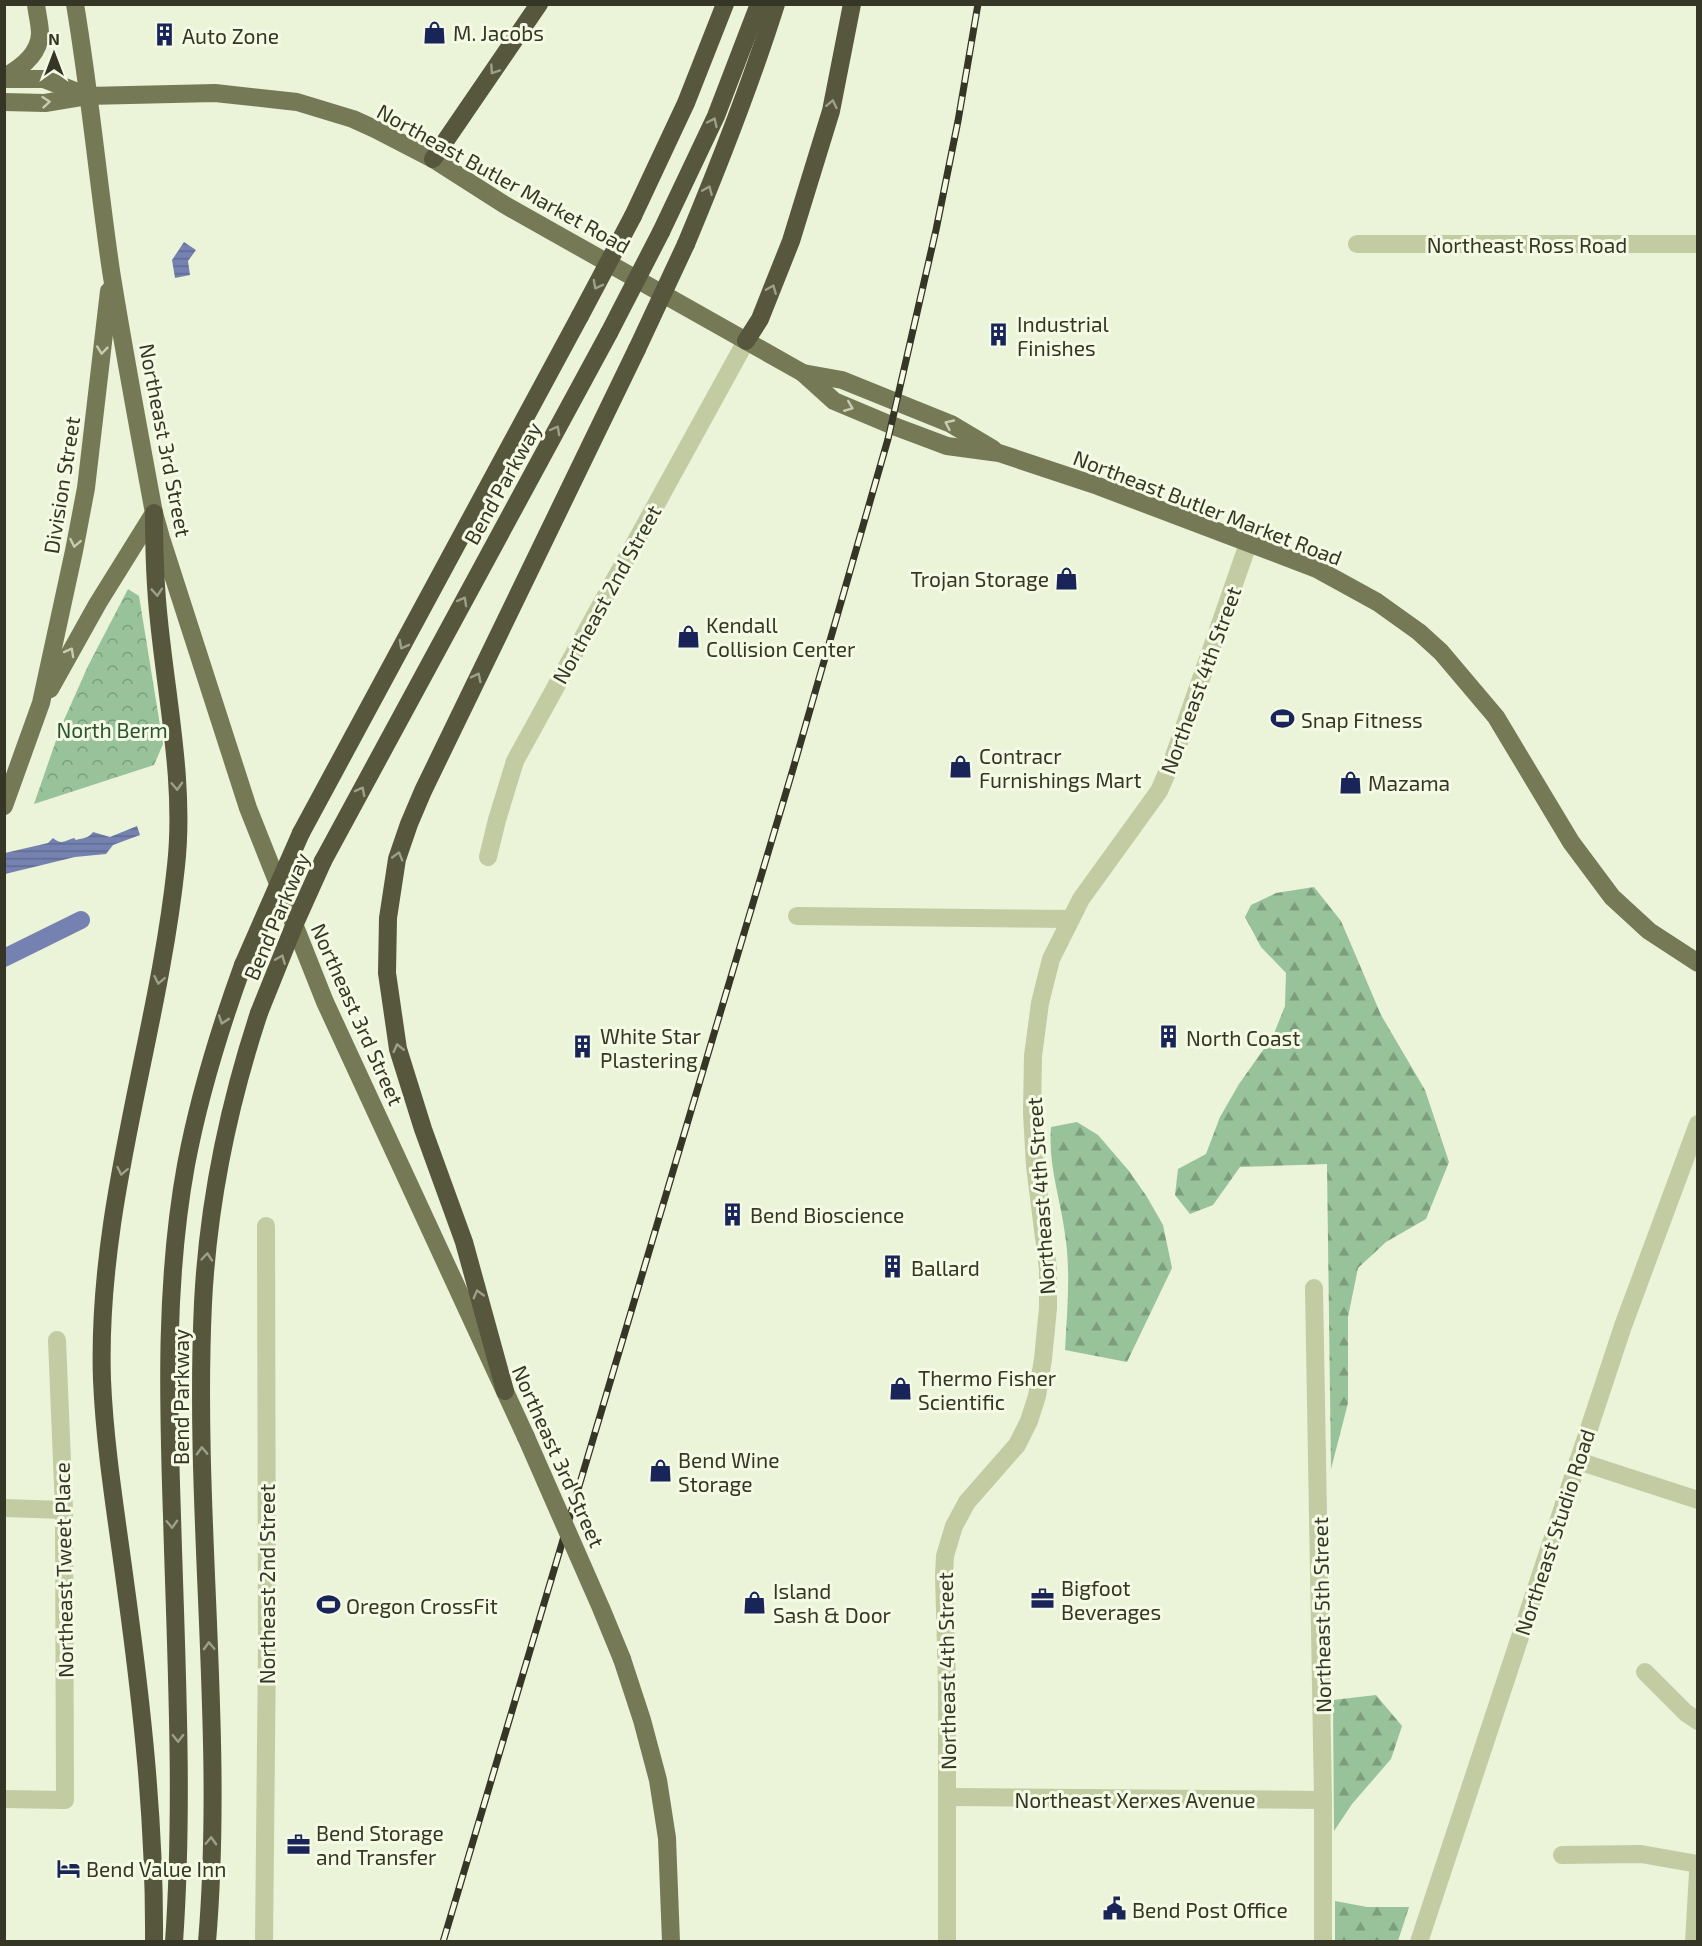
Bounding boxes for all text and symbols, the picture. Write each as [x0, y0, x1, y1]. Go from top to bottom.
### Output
shop icon: M. Jacobs [422, 19, 448, 45]
place label: M. Jacobs [453, 20, 544, 45]
building icon: Auto Zone [151, 22, 177, 48]
place label: Auto Zone [182, 23, 279, 48]
north arrow [24, 24, 84, 84]
text: N [48, 29, 60, 48]
one-way arrow [490, 63, 501, 74]
one-way arrow [41, 96, 51, 109]
street label: Northeast Butler Market Road [373, 98, 635, 258]
one-way arrow [825, 99, 838, 109]
one-way arrow [706, 117, 718, 128]
one-way arrow [701, 185, 713, 196]
street label: Northeast Ross Road [1427, 232, 1627, 257]
one-way arrow [593, 279, 604, 289]
one-way arrow [765, 284, 777, 295]
place label: Industrial Finishes [1017, 311, 1110, 360]
building icon: Industrial Finishes [986, 322, 1012, 348]
street label: Northeast 3rd Street [135, 341, 197, 539]
one-way arrow [97, 346, 109, 355]
one-way arrow [843, 400, 854, 412]
street label: Division Street [38, 415, 84, 555]
street label: Bend Parkway [458, 417, 546, 549]
one-way arrow [944, 420, 955, 432]
one-way arrow [549, 425, 560, 436]
street label: Northeast Butler Market Road [1070, 444, 1346, 570]
street label: Northeast 2nd Street [546, 500, 666, 688]
one-way arrow [69, 538, 82, 548]
shop icon: Trojan Storage [1054, 565, 1080, 591]
place label: Trojan Storage [911, 566, 1049, 592]
street label: Northeast 4th Street [1154, 583, 1246, 777]
one-way arrow [150, 588, 163, 597]
one-way arrow [456, 597, 467, 607]
place label: Kendall Collision Center [706, 612, 856, 661]
shop icon: Kendall Collision Center [675, 623, 701, 649]
one-way arrow [399, 639, 410, 649]
one-way arrow [63, 648, 74, 658]
one-way arrow [469, 673, 481, 684]
sports icon: Snap Fitness [1270, 706, 1296, 732]
place label: Snap Fitness [1301, 707, 1423, 732]
park label: North Berm [56, 717, 168, 742]
place label: Contracr Furnishings Mart [979, 743, 1142, 792]
shop icon: Contracr Furnishings Mart [948, 754, 974, 780]
shop icon: Mazama [1337, 769, 1363, 795]
place label: Mazama [1368, 770, 1450, 795]
one-way arrow [171, 782, 184, 791]
one-way arrow [354, 787, 365, 797]
street label: Bend Parkway [238, 848, 314, 984]
one-way arrow [391, 851, 403, 861]
street label: Northeast 3rd Street [307, 919, 409, 1109]
one-way arrow [274, 954, 286, 965]
one-way arrow [153, 974, 166, 984]
one-way arrow [218, 1014, 230, 1025]
place label: White Star Plastering [600, 1023, 701, 1072]
building icon: North Coast [1155, 1024, 1181, 1050]
place label: North Coast [1186, 1025, 1300, 1050]
building icon: White Star Plastering [569, 1034, 595, 1060]
one-way arrow [393, 1044, 406, 1054]
street label: Northeast 4th Street [1021, 1097, 1059, 1295]
one-way arrow [116, 1166, 129, 1176]
building icon: Bend Bioscience [719, 1201, 745, 1227]
place label: Bend Bioscience [750, 1202, 904, 1227]
one-way arrow [200, 1252, 213, 1261]
building icon: Ballard [880, 1254, 906, 1280]
place label: Ballard [911, 1255, 980, 1280]
one-way arrow [473, 1289, 485, 1300]
street label: Bend Parkway [168, 1329, 193, 1465]
street label: Northeast 3rd Street [508, 1361, 610, 1551]
place label: Thermo Fisher Scientific [918, 1365, 1057, 1414]
shop icon: Thermo Fisher Scientific [887, 1376, 913, 1402]
street label: Northeast Studio Road [1509, 1426, 1599, 1638]
one-way arrow [195, 1447, 208, 1456]
place label: Bend Wine Storage [678, 1447, 780, 1496]
shop icon: Bend Wine Storage [647, 1458, 673, 1484]
street label: Northeast Tweet Place [49, 1462, 77, 1678]
street label: Northeast 2nd Street [254, 1484, 279, 1684]
street label: Northeast 5th Street [1307, 1517, 1335, 1713]
one-way arrow [166, 1520, 179, 1529]
street label: Northeast 4th Street [932, 1572, 960, 1770]
place label: Bigfoot Beverages [1061, 1575, 1161, 1624]
place label: Island Sash & Door [773, 1578, 892, 1627]
office icon: Bigfoot Beverages [1030, 1586, 1056, 1612]
shop icon: Island Sash & Door [742, 1589, 768, 1615]
sports icon: Oregon CrossFit [315, 1592, 341, 1618]
place label: Oregon CrossFit [346, 1593, 498, 1618]
one-way arrow [202, 1642, 215, 1651]
one-way arrow [172, 1734, 185, 1743]
street label: Northeast Xerxes Avenue [1014, 1787, 1256, 1812]
place label: Bend Storage and Transfer [316, 1820, 444, 1869]
office icon: Bend Storage and Transfer [285, 1831, 311, 1857]
one-way arrow [205, 1837, 218, 1846]
hotel icon: Bend Value Inn [55, 1855, 81, 1881]
place label: Bend Value Inn [86, 1856, 227, 1881]
public building icon: Bend Post Office [1101, 1896, 1127, 1922]
place label: Bend Post Office [1132, 1897, 1288, 1922]

